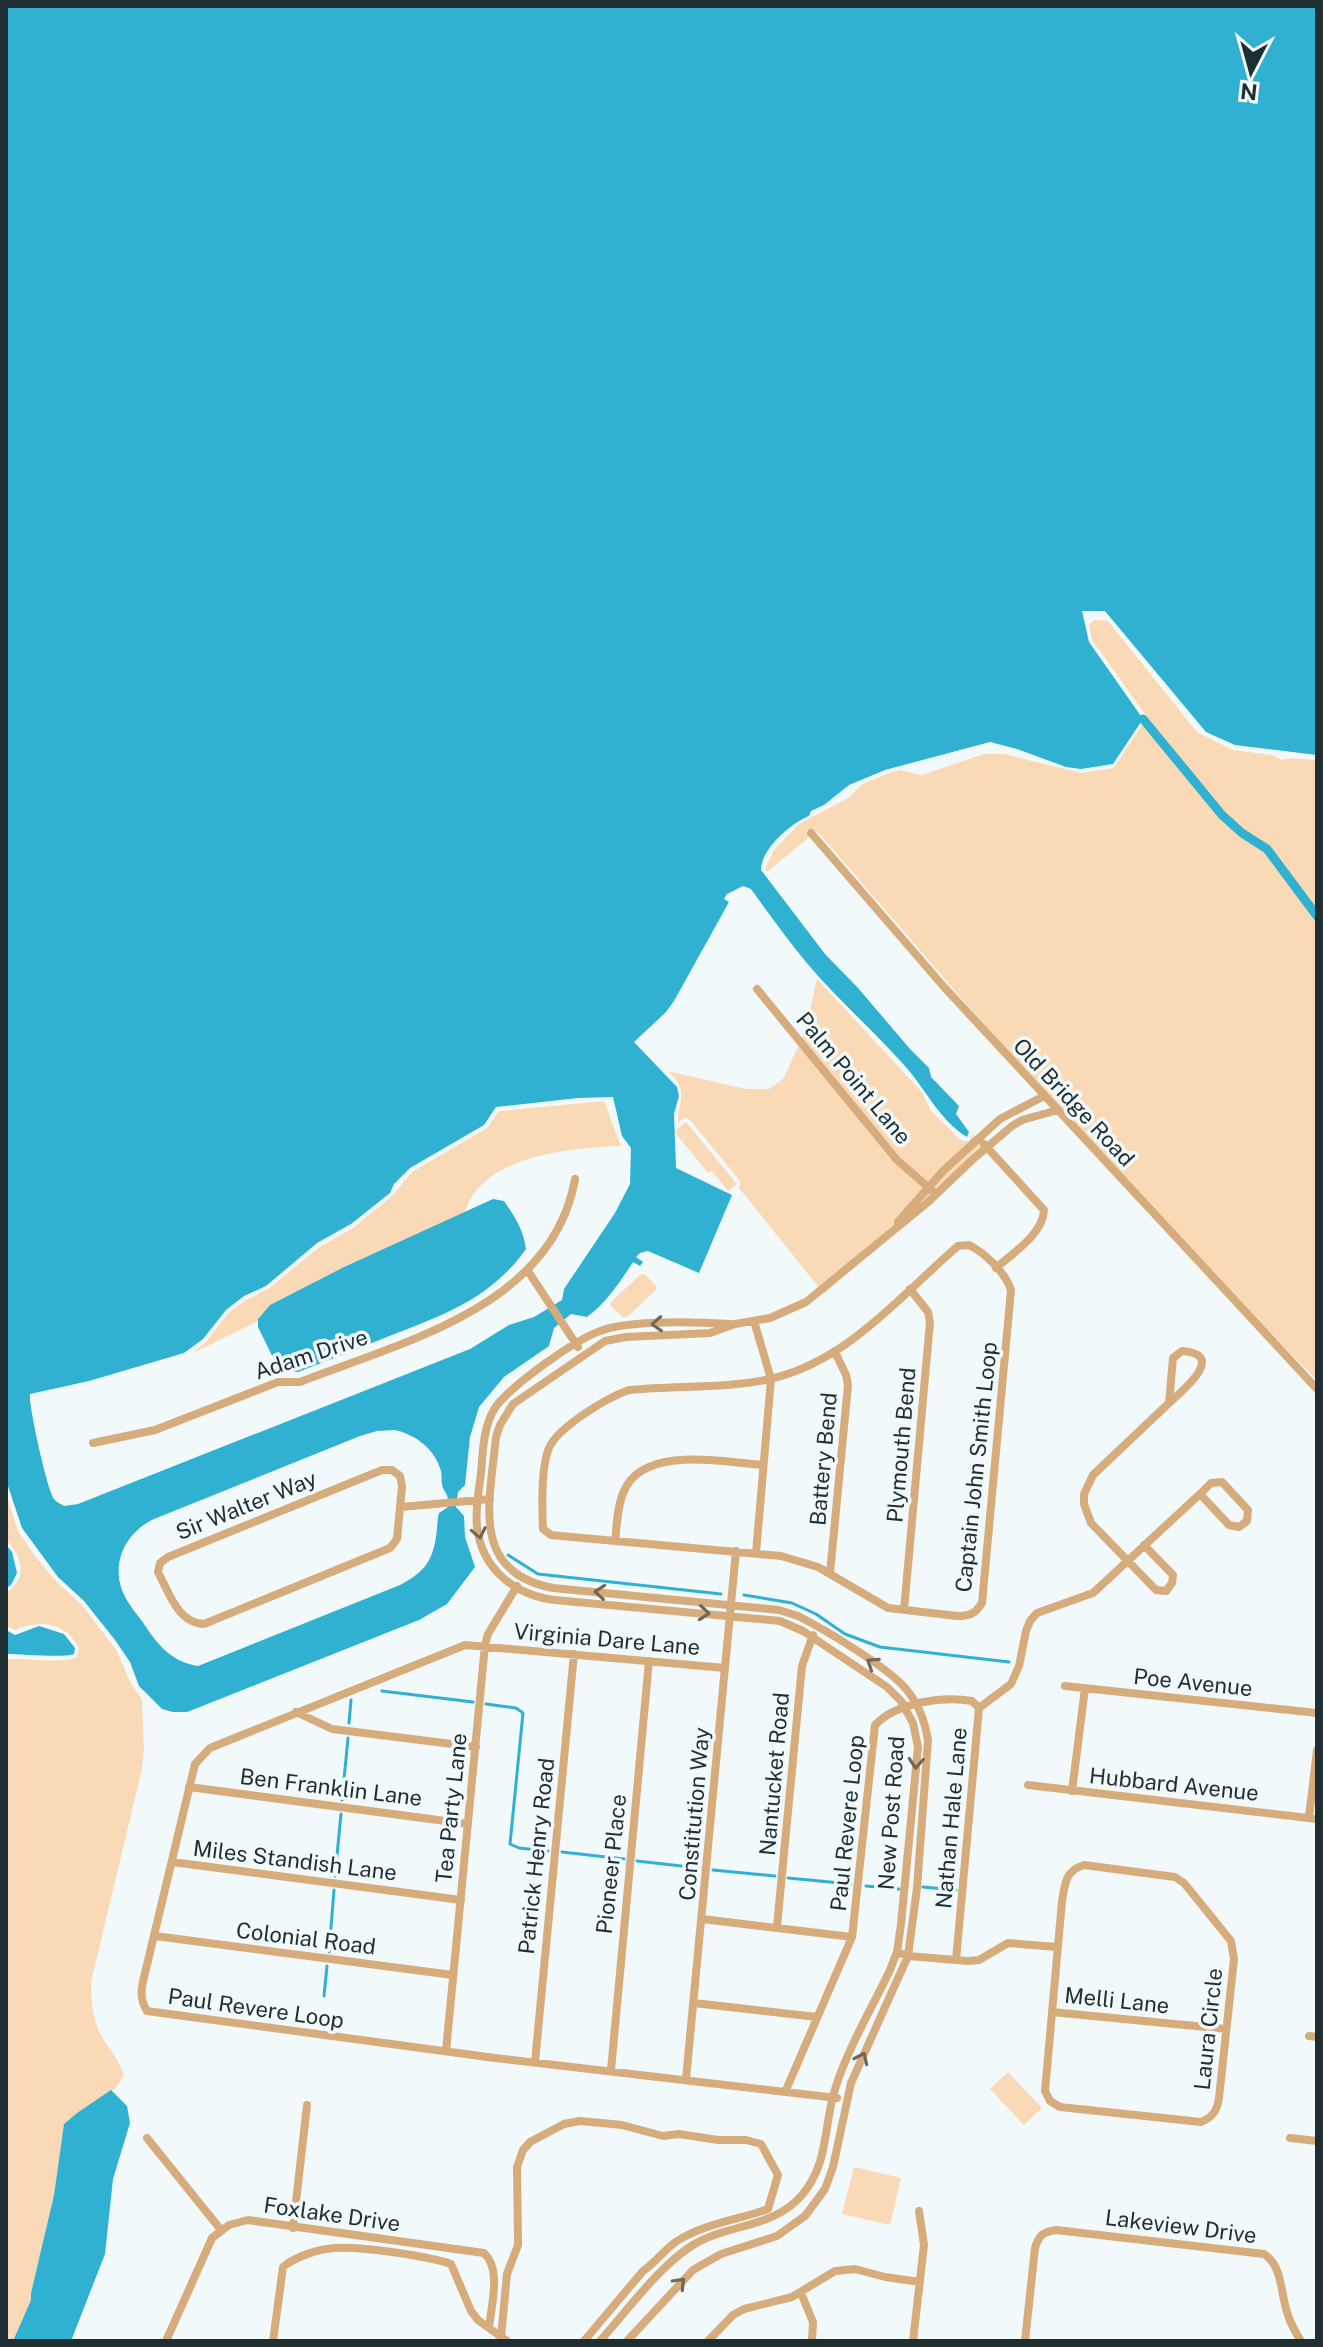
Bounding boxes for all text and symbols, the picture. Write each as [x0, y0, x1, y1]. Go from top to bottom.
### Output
north arrow [1211, 32, 1291, 112]
text: N [1239, 78, 1259, 106]
street label: Palm Point Lane [791, 1007, 917, 1149]
street label: Old Bridge Road [1008, 1033, 1140, 1171]
one-way arrow [650, 1316, 663, 1333]
street label: Adam Drive [251, 1323, 371, 1385]
street label: Captain John Smith Loop [950, 1340, 1002, 1594]
street label: Plymouth Bend [881, 1366, 921, 1524]
street label: Battery Bend [804, 1391, 842, 1527]
street label: Sir Walter Way [172, 1465, 320, 1545]
one-way arrow [470, 1525, 487, 1539]
one-way arrow [593, 1584, 606, 1601]
one-way arrow [698, 1605, 711, 1622]
street label: Virginia Dare Lane [513, 1618, 701, 1660]
one-way arrow [866, 1657, 881, 1672]
street label: Poe Avenue [1132, 1663, 1254, 1701]
street label: Nantucket Road [754, 1691, 794, 1857]
street label: Constitution Way [673, 1726, 715, 1902]
street label: Nathan Hale Lane [930, 1726, 972, 1910]
street label: Tea Party Lane [430, 1732, 472, 1884]
street label: Paul Revere Loop [825, 1733, 869, 1913]
street label: New Post Road [873, 1735, 909, 1891]
street label: Patrick Henry Road [513, 1756, 559, 1956]
one-way arrow [908, 1757, 925, 1770]
street label: Hubbard Avenue [1088, 1762, 1260, 1806]
street label: Ben Franklin Lane [238, 1763, 424, 1811]
street label: Pioneer Place [591, 1793, 631, 1935]
street label: Miles Standish Lane [192, 1835, 398, 1885]
street label: Colonial Road [235, 1917, 377, 1959]
street label: Laura Circle [1189, 1967, 1227, 2091]
street label: Melli Lane [1063, 1982, 1171, 2018]
street label: Paul Revere Loop [166, 1983, 346, 2033]
one-way arrow [852, 2051, 868, 2066]
street label: Foxlake Drive [262, 2192, 402, 2236]
street label: Lakeview Drive [1104, 2204, 1258, 2248]
one-way arrow [670, 2278, 685, 2292]

